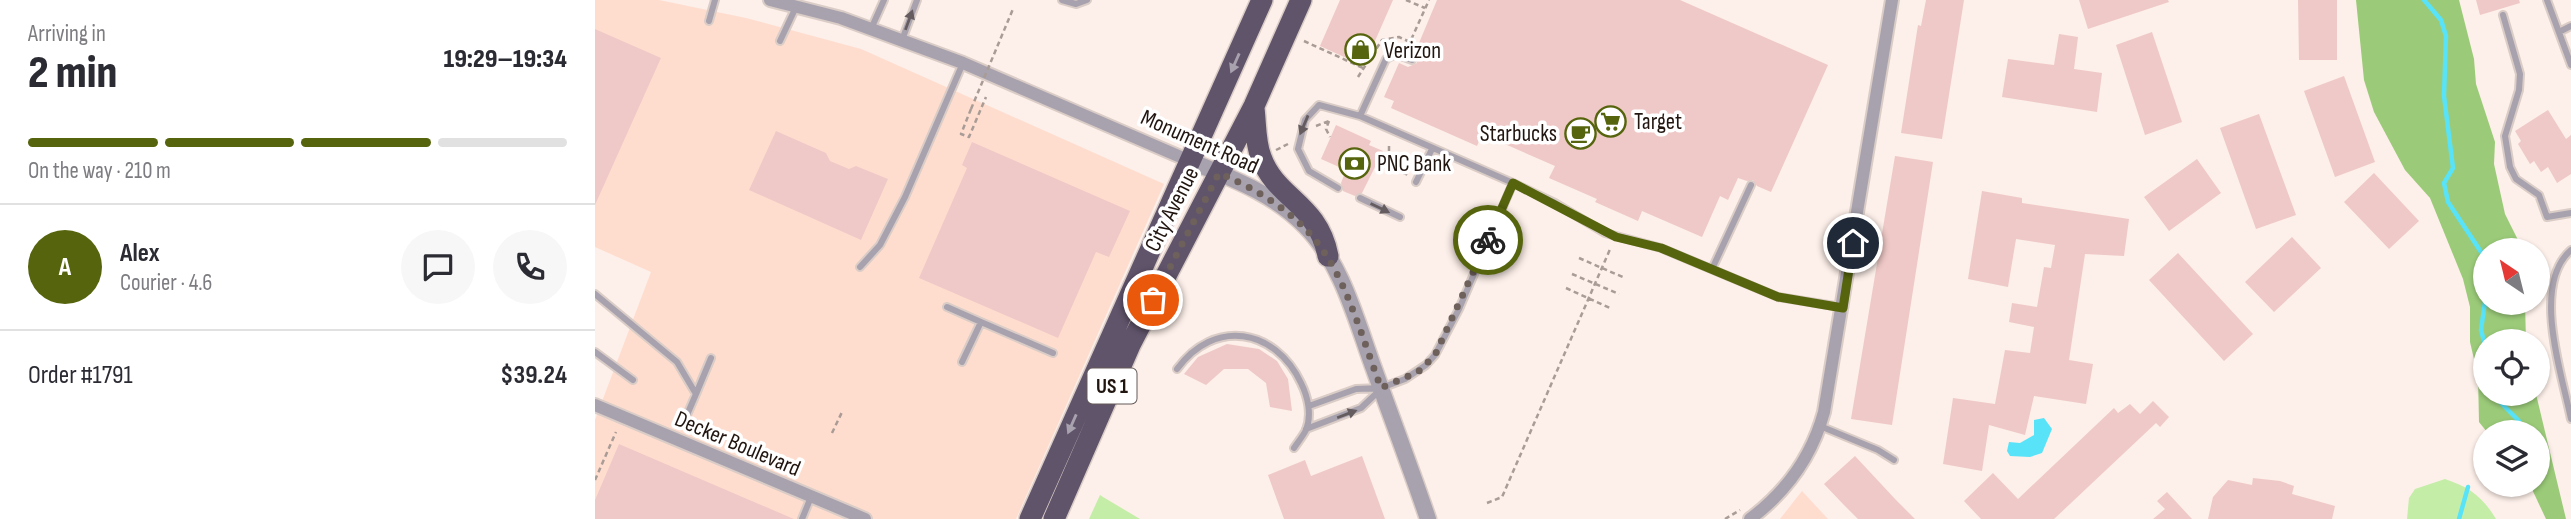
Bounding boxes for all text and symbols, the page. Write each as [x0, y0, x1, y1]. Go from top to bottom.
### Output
one-way arrow [904, 10, 915, 31]
text: Arriving in [28, 20, 106, 48]
shop icon: Verizon [1344, 33, 1378, 67]
place label: Verizon [1384, 37, 1441, 65]
text: 19:29–19:34 [443, 44, 567, 75]
text: 2 min [28, 46, 117, 101]
one-way arrow [1229, 52, 1240, 73]
street label: Monument Road [1136, 104, 1263, 180]
supermarket icon: Target [1594, 104, 1628, 138]
place label: Target [1634, 108, 1682, 136]
one-way arrow [1298, 114, 1309, 135]
cafe icon: Starbucks [1563, 116, 1597, 150]
place label: Starbucks [1480, 120, 1557, 148]
bank icon: PNC Bank [1337, 146, 1371, 180]
place label: PNC Bank [1377, 150, 1451, 178]
text: On the way · 210 m [28, 157, 171, 185]
street label: City Avenue [1139, 162, 1205, 256]
one-way arrow [1370, 202, 1390, 213]
courier [1453, 205, 1523, 275]
pin [1823, 213, 1883, 273]
icon: bike [1469, 221, 1507, 259]
icon: home [1834, 224, 1872, 262]
button: chat [401, 230, 475, 304]
button: phone [493, 230, 567, 304]
text: Alex [120, 238, 160, 269]
north arrow [2473, 238, 2550, 315]
map controls [2473, 238, 2550, 497]
text: A [59, 252, 71, 283]
text: Courier · 4.6 [120, 269, 212, 297]
pin [1123, 270, 1183, 330]
icon: bag [1134, 281, 1172, 319]
button: locate [2473, 329, 2550, 406]
text: Order #1791 [28, 360, 133, 391]
text: $39.24 [500, 360, 567, 391]
road number: US 1 [1087, 368, 1137, 404]
street label: Decker Boulevard [671, 405, 805, 483]
one-way arrow [1336, 408, 1357, 419]
one-way arrow [1066, 414, 1078, 434]
button: layers [2473, 420, 2550, 497]

